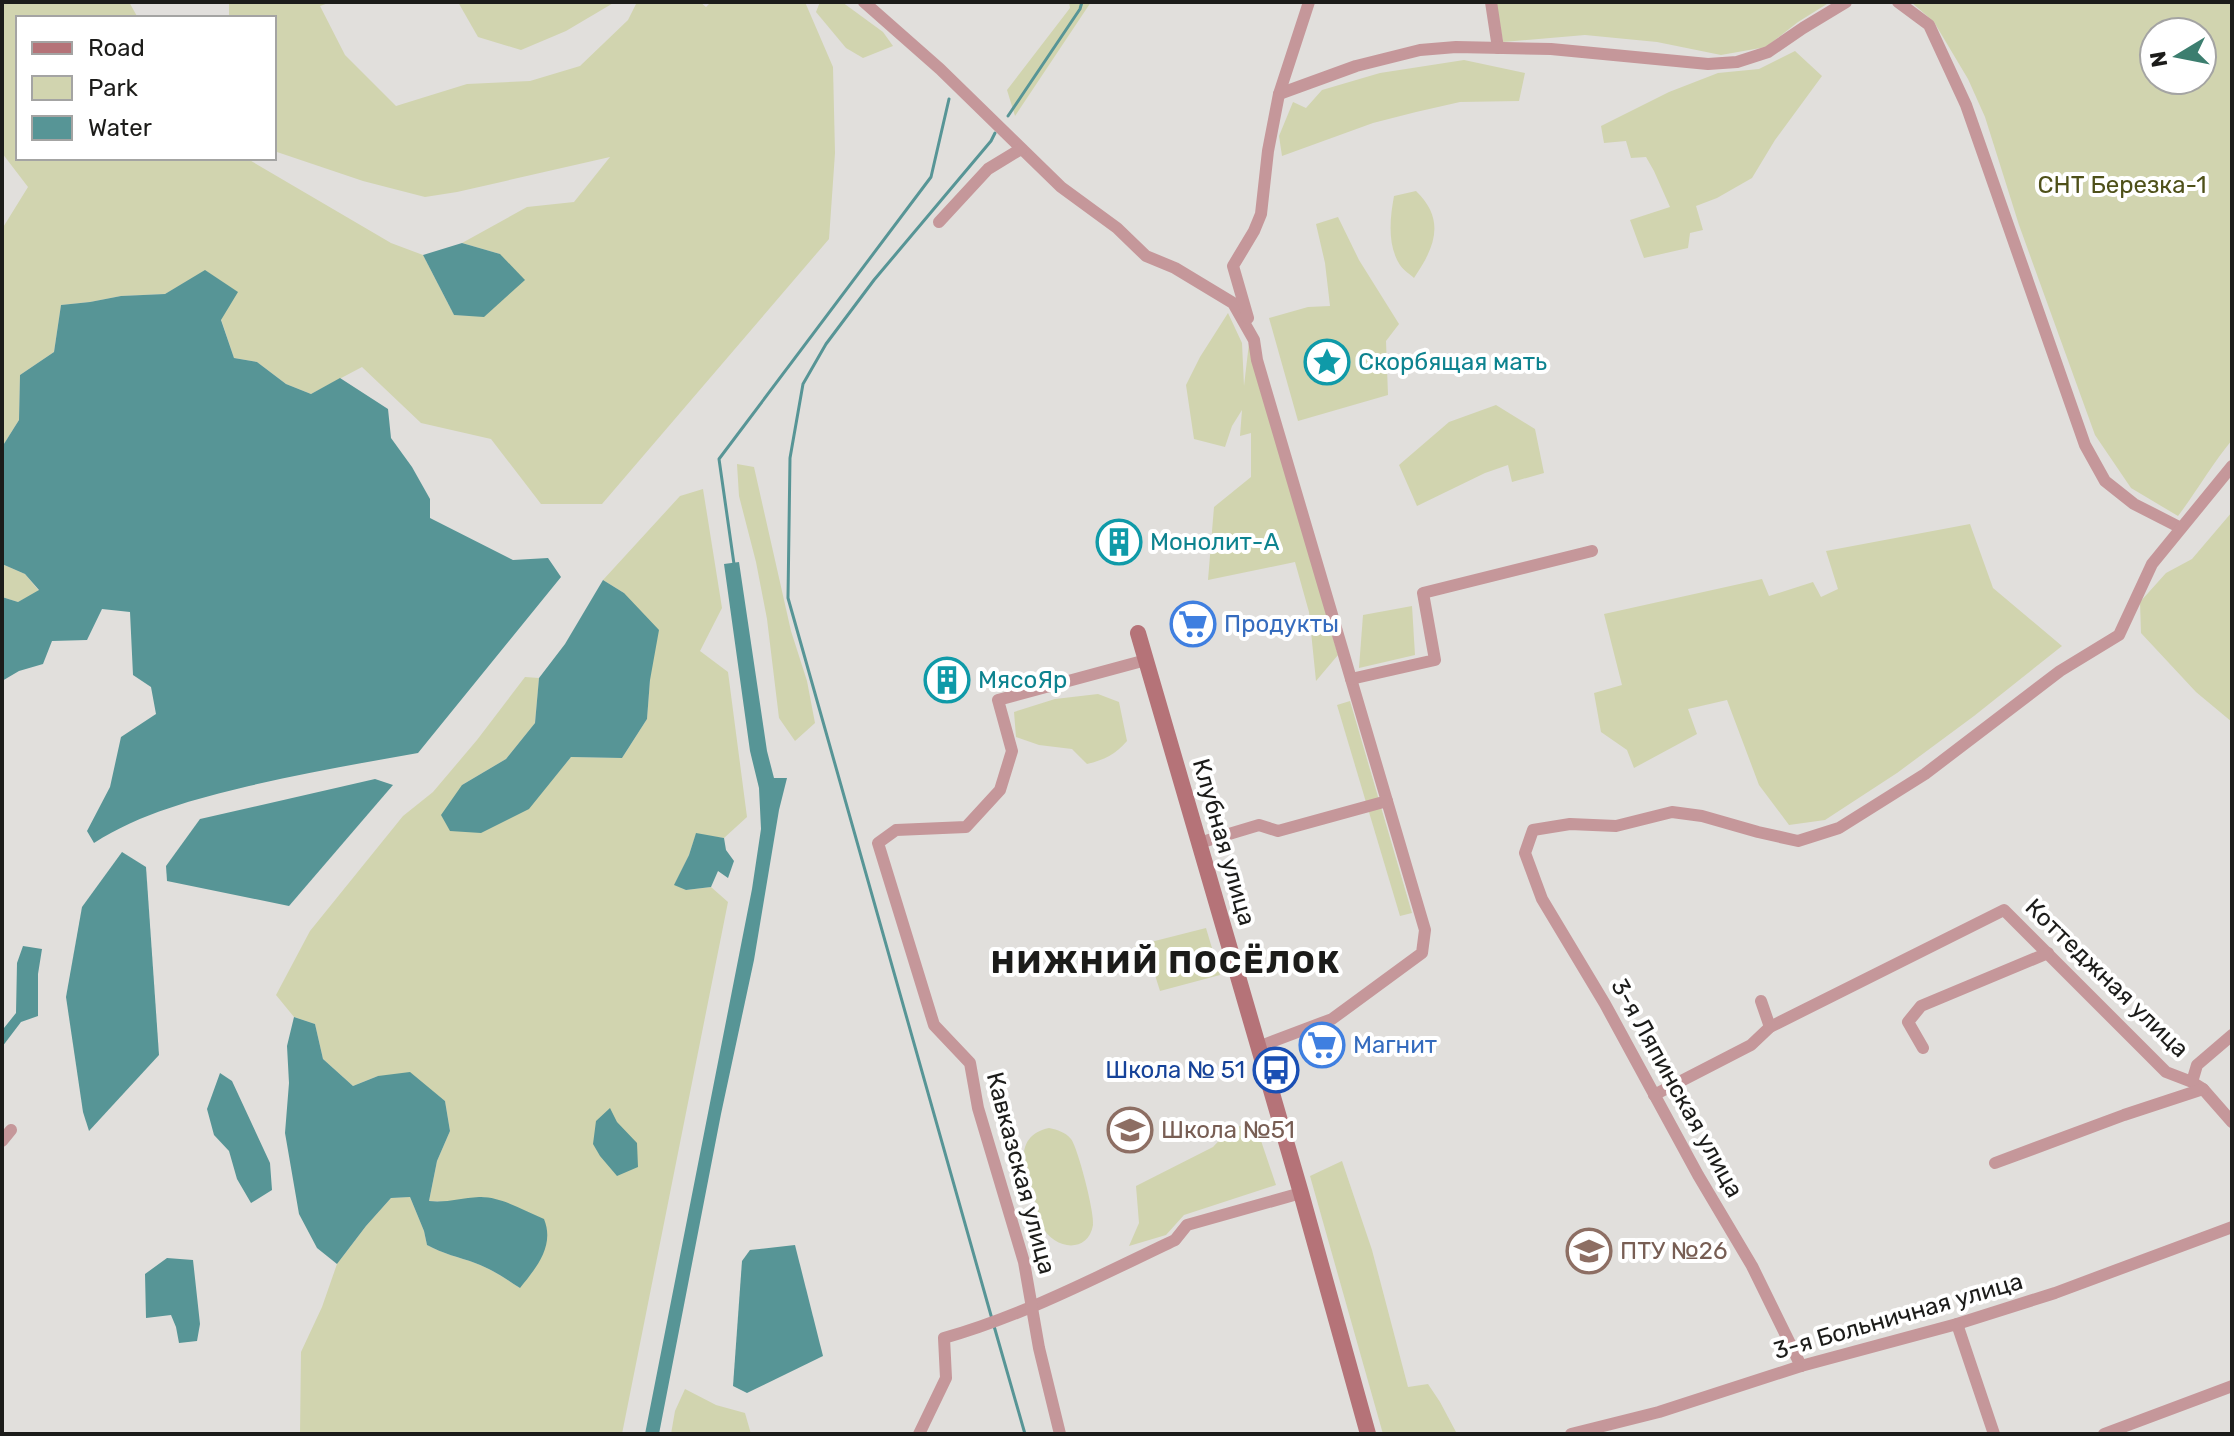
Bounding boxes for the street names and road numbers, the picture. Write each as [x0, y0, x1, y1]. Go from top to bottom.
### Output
street label: Клубная улица [1187, 755, 1261, 929]
street label: Коттеджная улица [2020, 893, 2194, 1063]
street label: 3-я Ляпинская улица [1605, 974, 1749, 1202]
street label: Кавказская улица [981, 1069, 1061, 1277]
street label: 3-я Больничная улица [1770, 1267, 2026, 1365]

